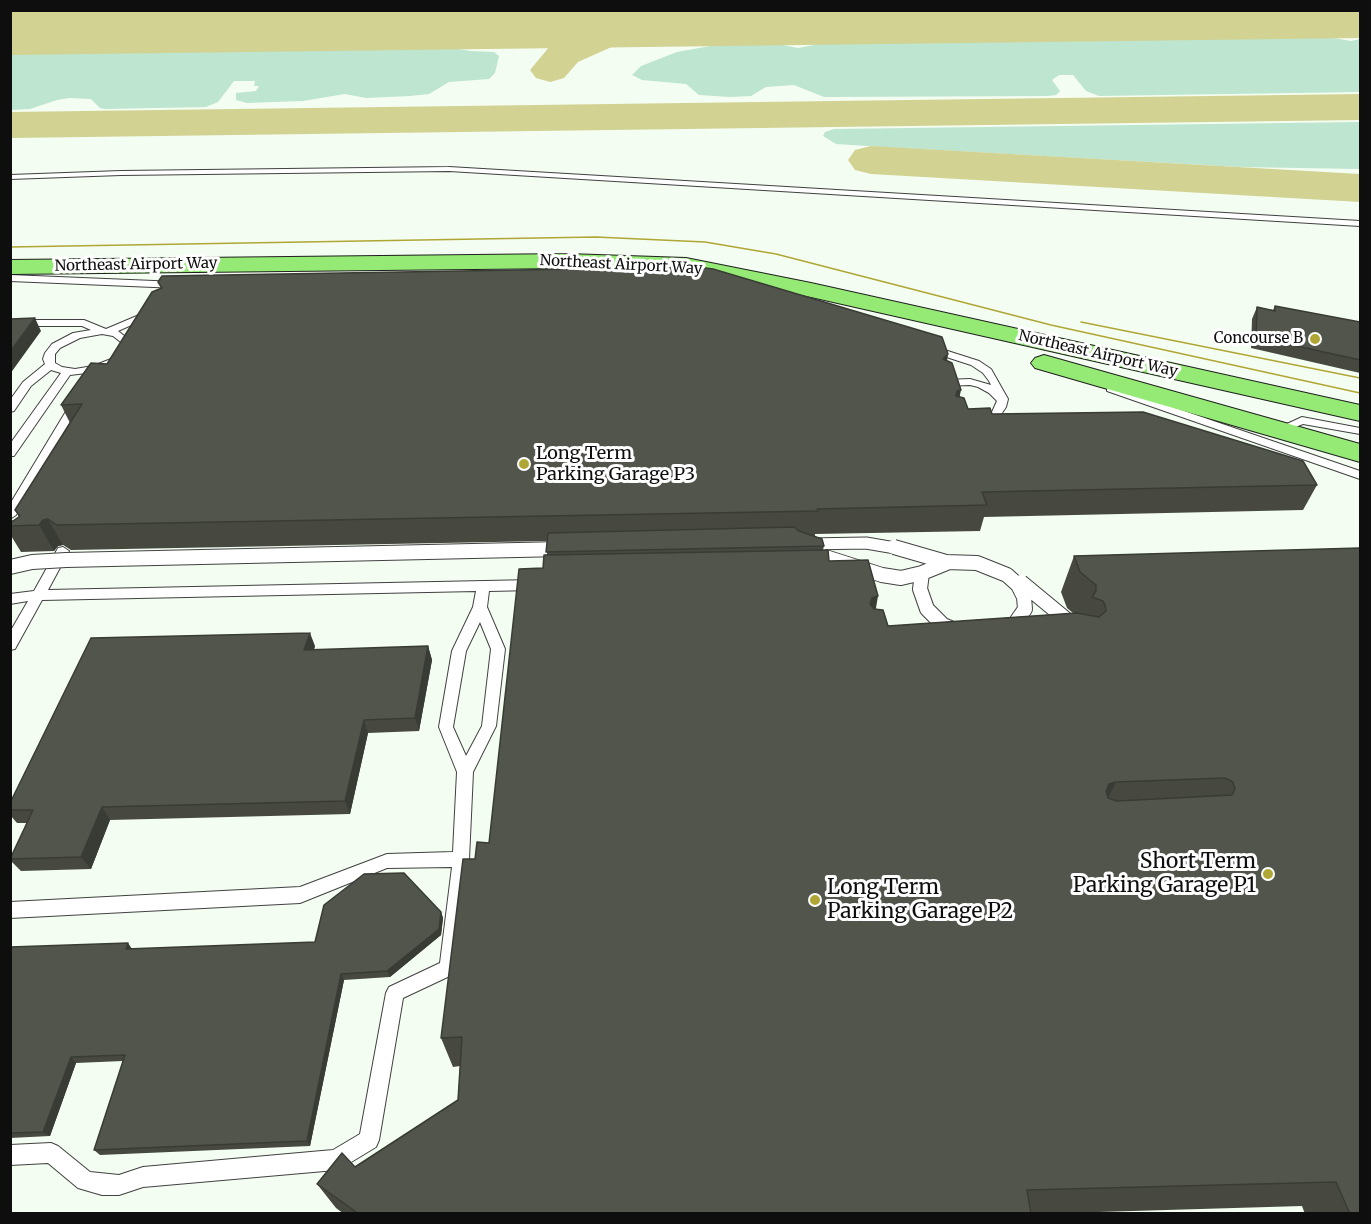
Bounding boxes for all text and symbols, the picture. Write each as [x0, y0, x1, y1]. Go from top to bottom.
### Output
street label: Northeast Airport Way [539, 252, 703, 278]
street label: Northeast Airport Way [54, 255, 218, 275]
street label: Northeast Airport Way [1017, 327, 1179, 381]
place label: Concourse B [1214, 330, 1303, 348]
marker: Concourse B [1308, 332, 1322, 346]
place label: Long Term Parking Garage P3 [536, 443, 695, 486]
marker: Long Term Parking Garage P3 [517, 457, 531, 471]
place label: Short Term Parking Garage P1 [1073, 849, 1256, 899]
marker: Short Term Parking Garage P1 [1261, 867, 1275, 881]
place label: Long Term Parking Garage P2 [827, 875, 1013, 925]
marker: Long Term Parking Garage P2 [808, 893, 822, 907]

